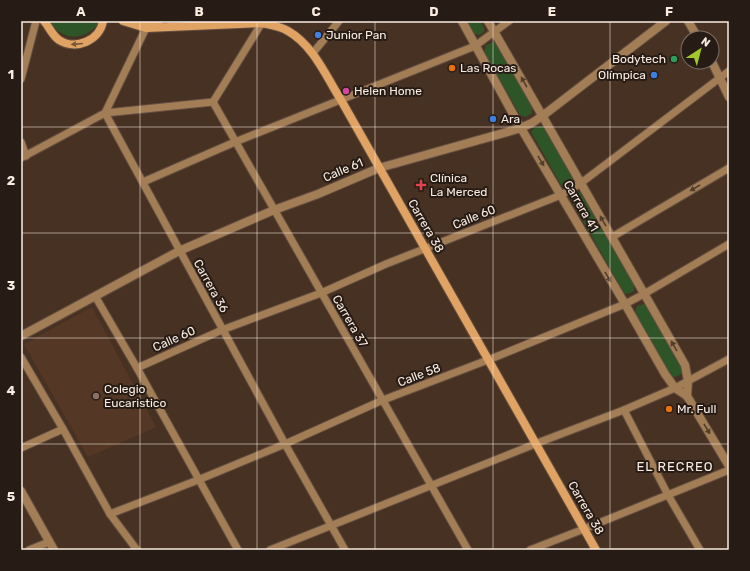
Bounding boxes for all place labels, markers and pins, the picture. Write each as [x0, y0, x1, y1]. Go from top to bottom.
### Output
place label: Junior Pan [326, 28, 387, 42]
marker: Junior Pan [313, 30, 323, 40]
place label: Bodytech [612, 52, 666, 66]
marker: Bodytech [669, 54, 679, 64]
place label: Las Rocas [460, 61, 516, 75]
marker: Las Rocas [447, 63, 457, 73]
place label: Olímpica [598, 68, 646, 82]
marker: Olímpica [649, 70, 659, 80]
place label: Helen Home [354, 84, 422, 98]
marker: Helen Home [341, 86, 351, 96]
place label: Ara [501, 112, 520, 126]
marker: Ara [488, 114, 498, 124]
place label: Clínica La Merced [430, 171, 488, 199]
marker: Clínica La Merced [415, 179, 427, 191]
place label: Colegio Eucaristico [104, 382, 166, 410]
marker: Colegio Eucaristico [91, 391, 101, 401]
place label: Mr. Full [677, 402, 716, 416]
marker: Mr. Full [664, 404, 674, 414]

